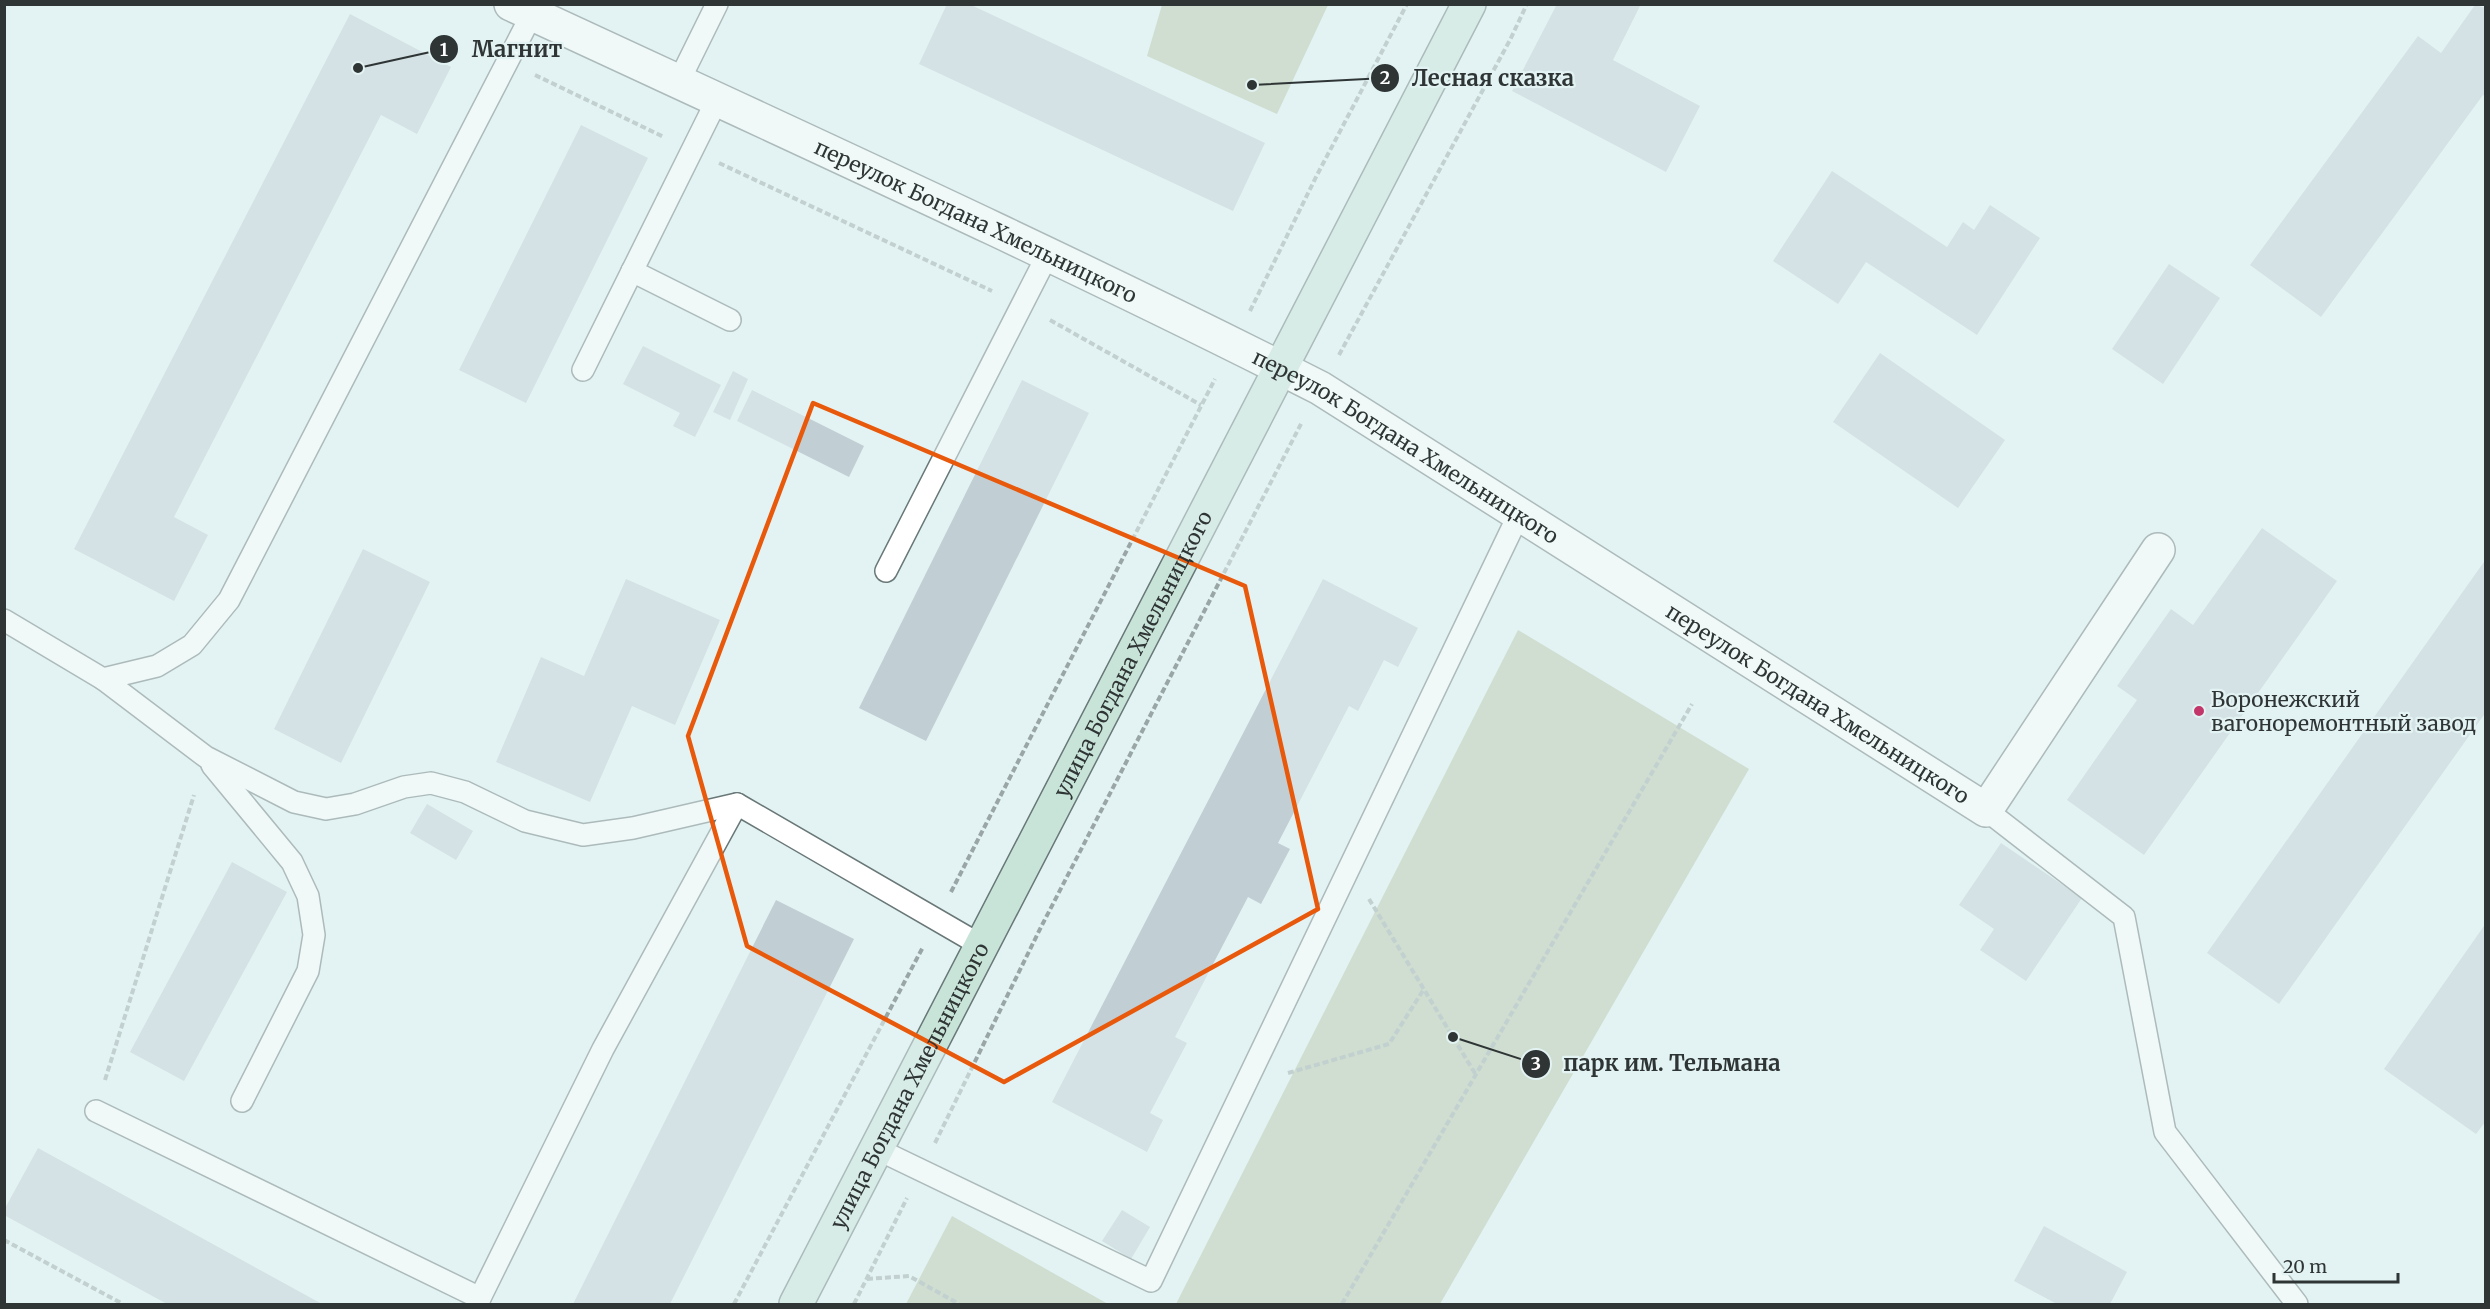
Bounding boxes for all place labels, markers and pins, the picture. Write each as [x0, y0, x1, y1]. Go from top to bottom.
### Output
callout: Магнит [429, 29, 574, 69]
callout: Лесная сказка [1370, 58, 1586, 98]
place label: Воронежский вагоноремонтный завод [2211, 686, 2476, 737]
marker: Воронежский вагоноремонтный завод [2192, 704, 2206, 718]
callout: парк им. Тельмана [1521, 1044, 1793, 1084]

